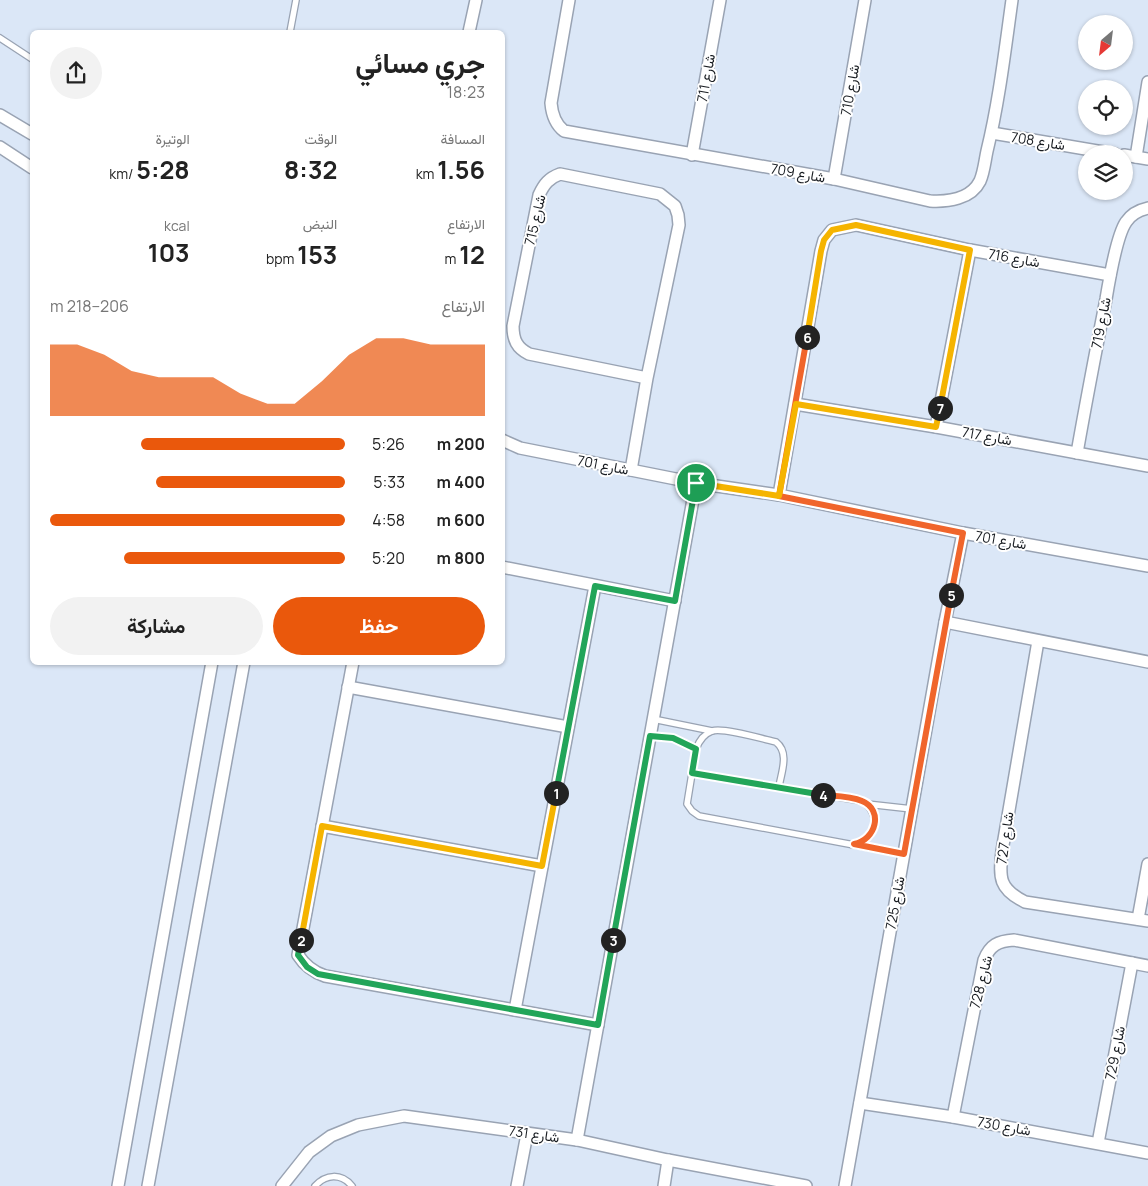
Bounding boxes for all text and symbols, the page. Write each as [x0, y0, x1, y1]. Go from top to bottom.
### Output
north arrow [1078, 15, 1132, 70]
map controls [1078, 15, 1133, 200]
text: جري مسائي [355, 43, 485, 81]
button: share [50, 47, 102, 99]
street label: شارع 711 [692, 52, 721, 104]
street label: شارع 710 [836, 63, 865, 118]
button: locate [1078, 80, 1133, 135]
text: 18:23 [447, 81, 485, 103]
street label: شارع 708 [1009, 127, 1067, 156]
text: الوتيرة [155, 129, 190, 148]
text: الوقت [304, 129, 337, 148]
text: المسافة [441, 129, 485, 148]
button: layers [1078, 145, 1133, 200]
text: 5:28 [136, 152, 190, 187]
text: 8:32 [284, 152, 337, 187]
text: 1.56 [437, 152, 485, 187]
street label: شارع 709 [769, 158, 827, 189]
text: /km [109, 164, 136, 183]
text: km [416, 164, 437, 183]
street label: شارع 715 [519, 193, 552, 248]
text: النبض [303, 214, 337, 233]
text: الارتفاع [447, 214, 485, 233]
text: kcal [164, 216, 190, 235]
text: 103 [148, 235, 190, 270]
text: 153 [297, 237, 337, 272]
text: 12 [459, 237, 485, 272]
street label: شارع 716 [986, 244, 1041, 273]
text: bpm [266, 249, 297, 268]
text: m [444, 249, 459, 268]
text: 206–218 m [50, 295, 129, 317]
text: الارتفاع [442, 295, 485, 317]
street label: شارع 719 [1086, 295, 1117, 351]
pin: 6 [794, 324, 820, 350]
text: 6 [803, 328, 812, 347]
pin: 7 [928, 396, 952, 420]
text: 7 [937, 399, 944, 418]
street label: شارع 717 [960, 422, 1014, 451]
text: 5:26 [372, 433, 405, 455]
text: 200 m [437, 433, 485, 455]
street label: شارع 701 [575, 450, 630, 481]
pin [675, 462, 717, 504]
icon: arrive [682, 469, 710, 497]
text: 5:33 [373, 471, 405, 493]
text: 400 m [437, 471, 485, 493]
text: 4:58 [372, 509, 405, 531]
text: 600 m [436, 509, 485, 531]
street label: شارع 701 [973, 526, 1028, 555]
text: 5:20 [372, 547, 405, 569]
text: 800 m [437, 547, 485, 569]
pin: 5 [938, 582, 964, 608]
text: 5 [947, 586, 956, 605]
button: مشاركة [50, 597, 263, 655]
button: حفظ [273, 597, 485, 655]
pin: 1 [544, 780, 568, 806]
pin: 4 [810, 782, 836, 808]
text: 1 [553, 784, 560, 803]
text: 4 [819, 786, 828, 805]
street label: شارع 727 [991, 810, 1020, 866]
street label: شارع 725 [880, 875, 911, 932]
pin: 2 [288, 928, 314, 952]
pin: 3 [600, 928, 626, 952]
text: 2 [297, 931, 306, 950]
text: 3 [609, 931, 618, 950]
street label: شارع 728 [965, 953, 998, 1011]
street label: شارع 729 [1100, 1024, 1131, 1082]
street label: شارع 730 [975, 1111, 1032, 1142]
street label: شارع 731 [507, 1121, 561, 1148]

